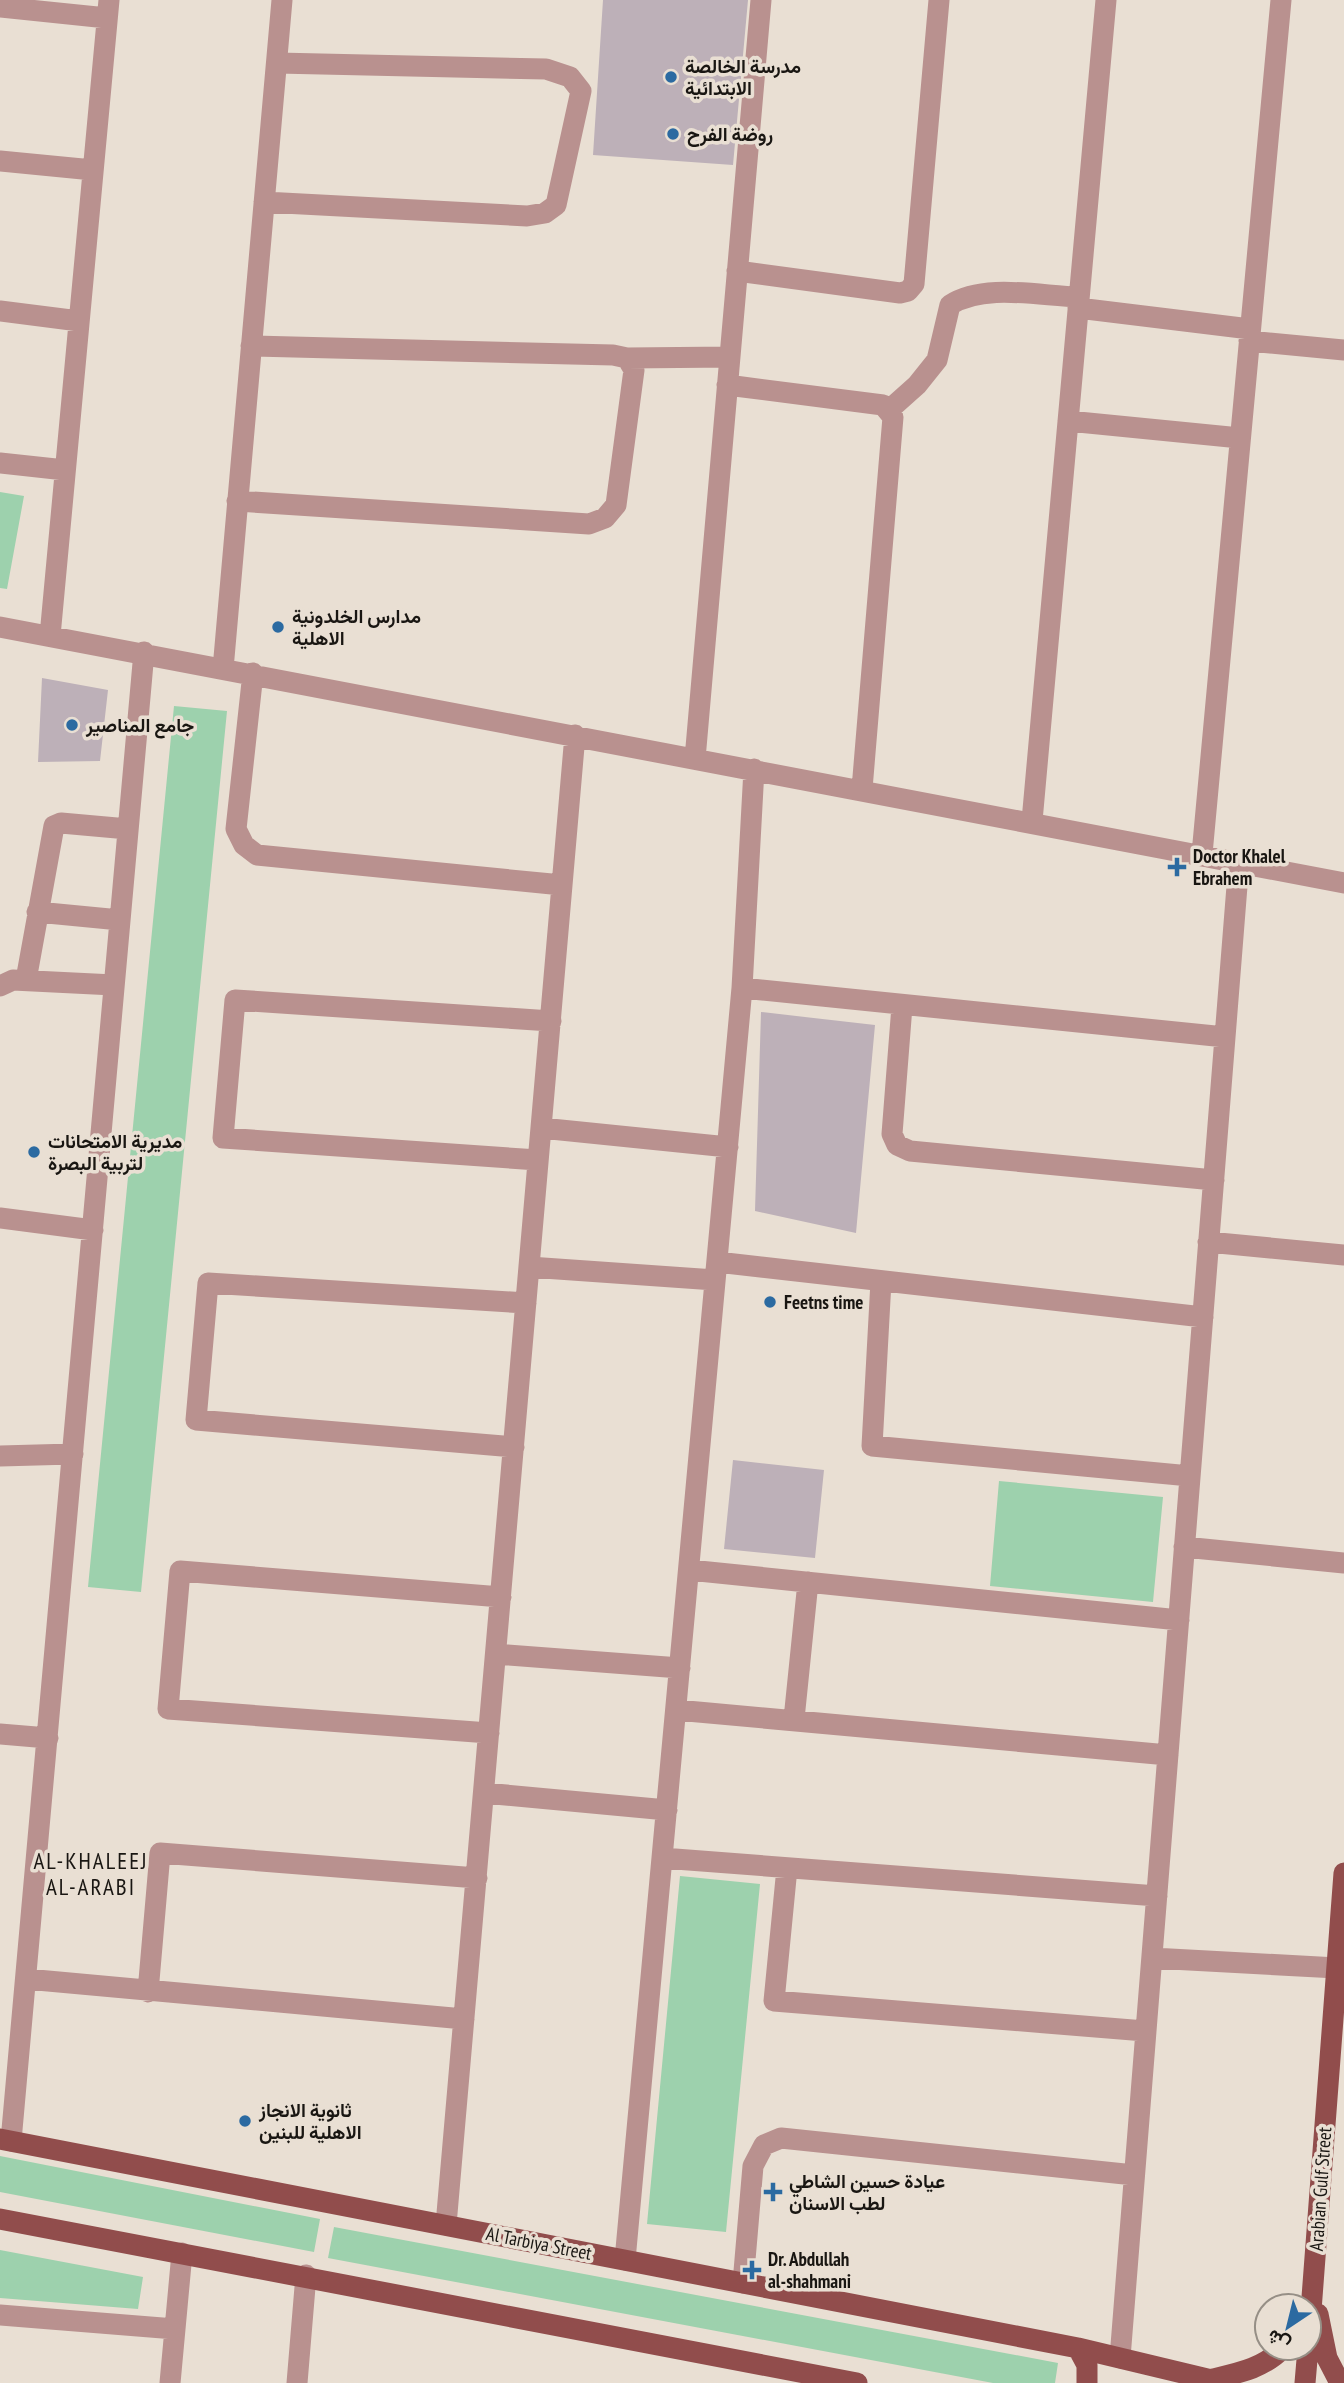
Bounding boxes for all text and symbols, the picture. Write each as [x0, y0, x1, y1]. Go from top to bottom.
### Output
place label: مدرسة الخالصة الابتدائية [685, 54, 801, 100]
marker: مدرسة الخالصة الابتدائية [663, 69, 679, 85]
place label: روضة الفرح [687, 122, 773, 147]
marker: روضة الفرح [665, 126, 681, 142]
place label: مدارس الخلدونية الاهلية [292, 604, 421, 650]
marker: مدارس الخلدونية الاهلية [270, 619, 286, 635]
place label: جامع المناصير [85, 713, 194, 739]
marker: جامع المناصير [64, 717, 80, 733]
place label: Doctor Khalel Ebrahem [1193, 844, 1286, 890]
marker: Doctor Khalel Ebrahem [1167, 857, 1187, 877]
place label: مديرية الامتحانات لتربية البصرة [48, 1129, 182, 1176]
marker: مديرية الامتحانات لتربية البصرة [26, 1144, 42, 1160]
place label: Feetns time [784, 1290, 863, 1314]
marker: Feetns time [762, 1294, 778, 1310]
district label: AL-KHALEEJ AL-ARABI [33, 1846, 149, 1901]
place label: ثانوية الانجاز الاهلية للبنين [258, 2098, 362, 2144]
marker: ثانوية الانجاز الاهلية للبنين [237, 2113, 253, 2129]
street label: Arabian Gulf Street [1304, 2125, 1336, 2252]
place label: عيادة حسين الشاطي لطب الاسنان [789, 2169, 945, 2215]
marker: عيادة حسين الشاطي لطب الاسنان [763, 2182, 783, 2202]
street label: Al Tarbiya Street [484, 2221, 595, 2265]
place label: Dr. Abdullah al-shahmani [768, 2247, 851, 2293]
marker: Dr. Abdullah al-shahmani [742, 2260, 762, 2280]
north arrow [1253, 2292, 1323, 2362]
text: ش [1262, 2324, 1294, 2357]

